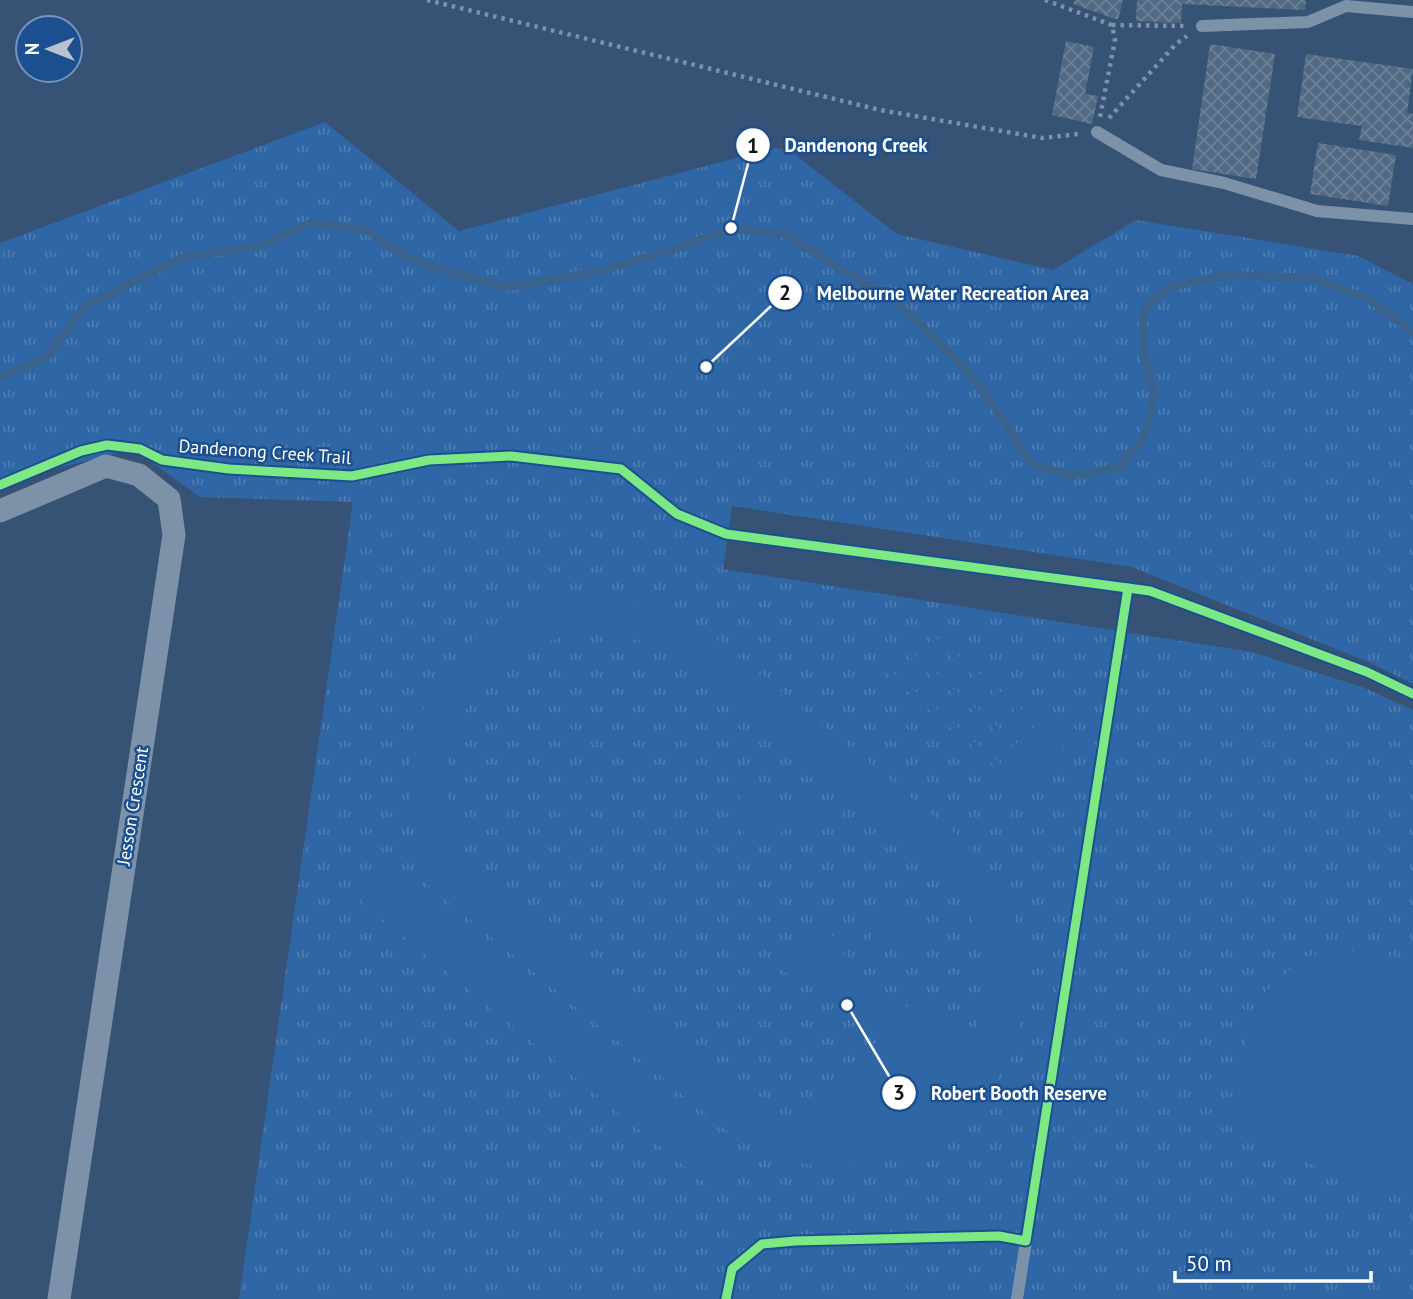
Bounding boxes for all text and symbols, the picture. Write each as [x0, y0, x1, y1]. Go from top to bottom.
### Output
north arrow [14, 14, 84, 84]
text: N [20, 43, 44, 55]
callout: Dandenong Creek [736, 125, 942, 165]
text: 1 [747, 132, 759, 159]
text: Dandenong Creek [784, 133, 928, 157]
callout: Melbourne Water Recreation Area [768, 273, 1104, 313]
text: 2 [779, 279, 791, 306]
text: Melbourne Water Recreation Area [817, 281, 1089, 305]
street label: Dandenong Creek Trail [178, 434, 353, 469]
street label: Jesson Crescent [112, 745, 153, 868]
callout: Robert Booth Reserve [882, 1073, 1120, 1113]
text: 3 [893, 1079, 905, 1106]
text: Robert Booth Reserve [931, 1081, 1107, 1105]
scale bar [1175, 1240, 1371, 1284]
text: 50 m [1186, 1250, 1232, 1277]

